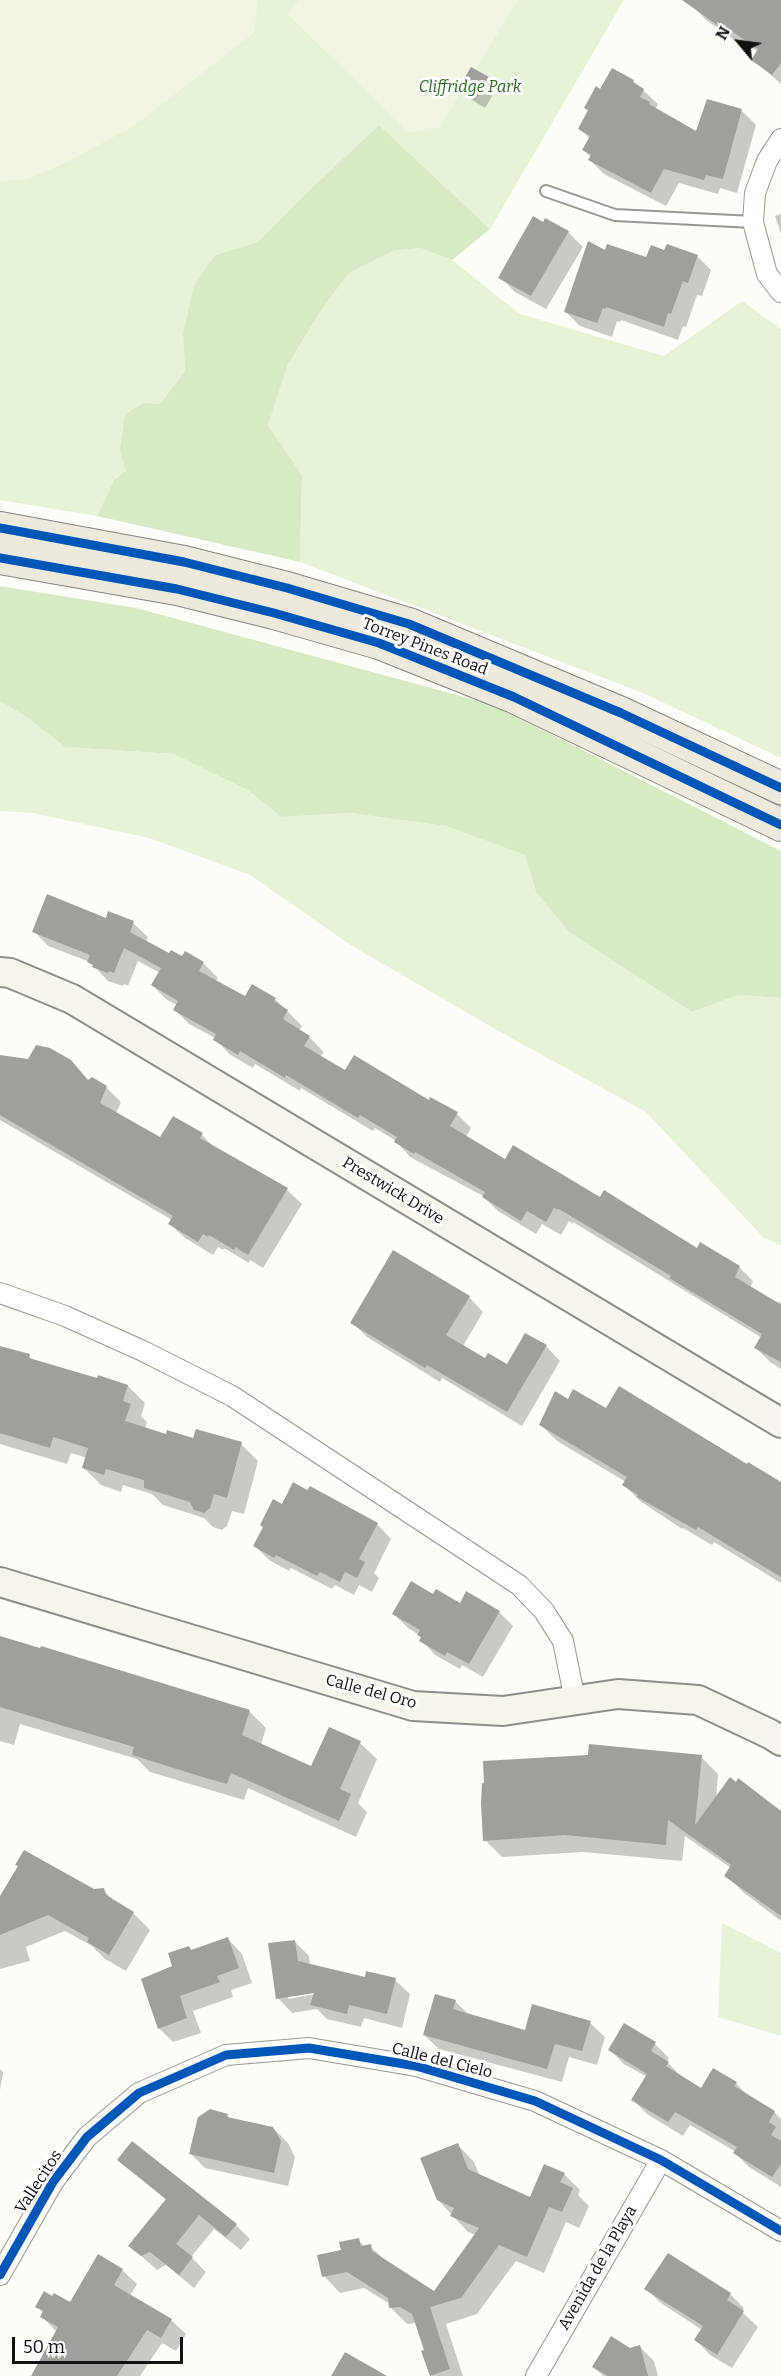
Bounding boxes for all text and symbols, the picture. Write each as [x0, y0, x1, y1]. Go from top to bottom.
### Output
north arrow [709, 12, 769, 72]
text: N [712, 23, 734, 43]
park label: Cliffridge Park [419, 78, 521, 98]
street label: Torrey Pines Road [360, 614, 490, 680]
street label: Prestwick Drive [339, 1153, 447, 1229]
street label: Calle del Oro [323, 1671, 419, 1713]
street label: Calle del Cielo [390, 2039, 494, 2083]
street label: Vallecitos [11, 2147, 67, 2217]
street label: Avenida de la Playa [555, 2202, 641, 2334]
scale bar [15, 2325, 186, 2363]
text: 50 m [23, 2336, 65, 2358]

